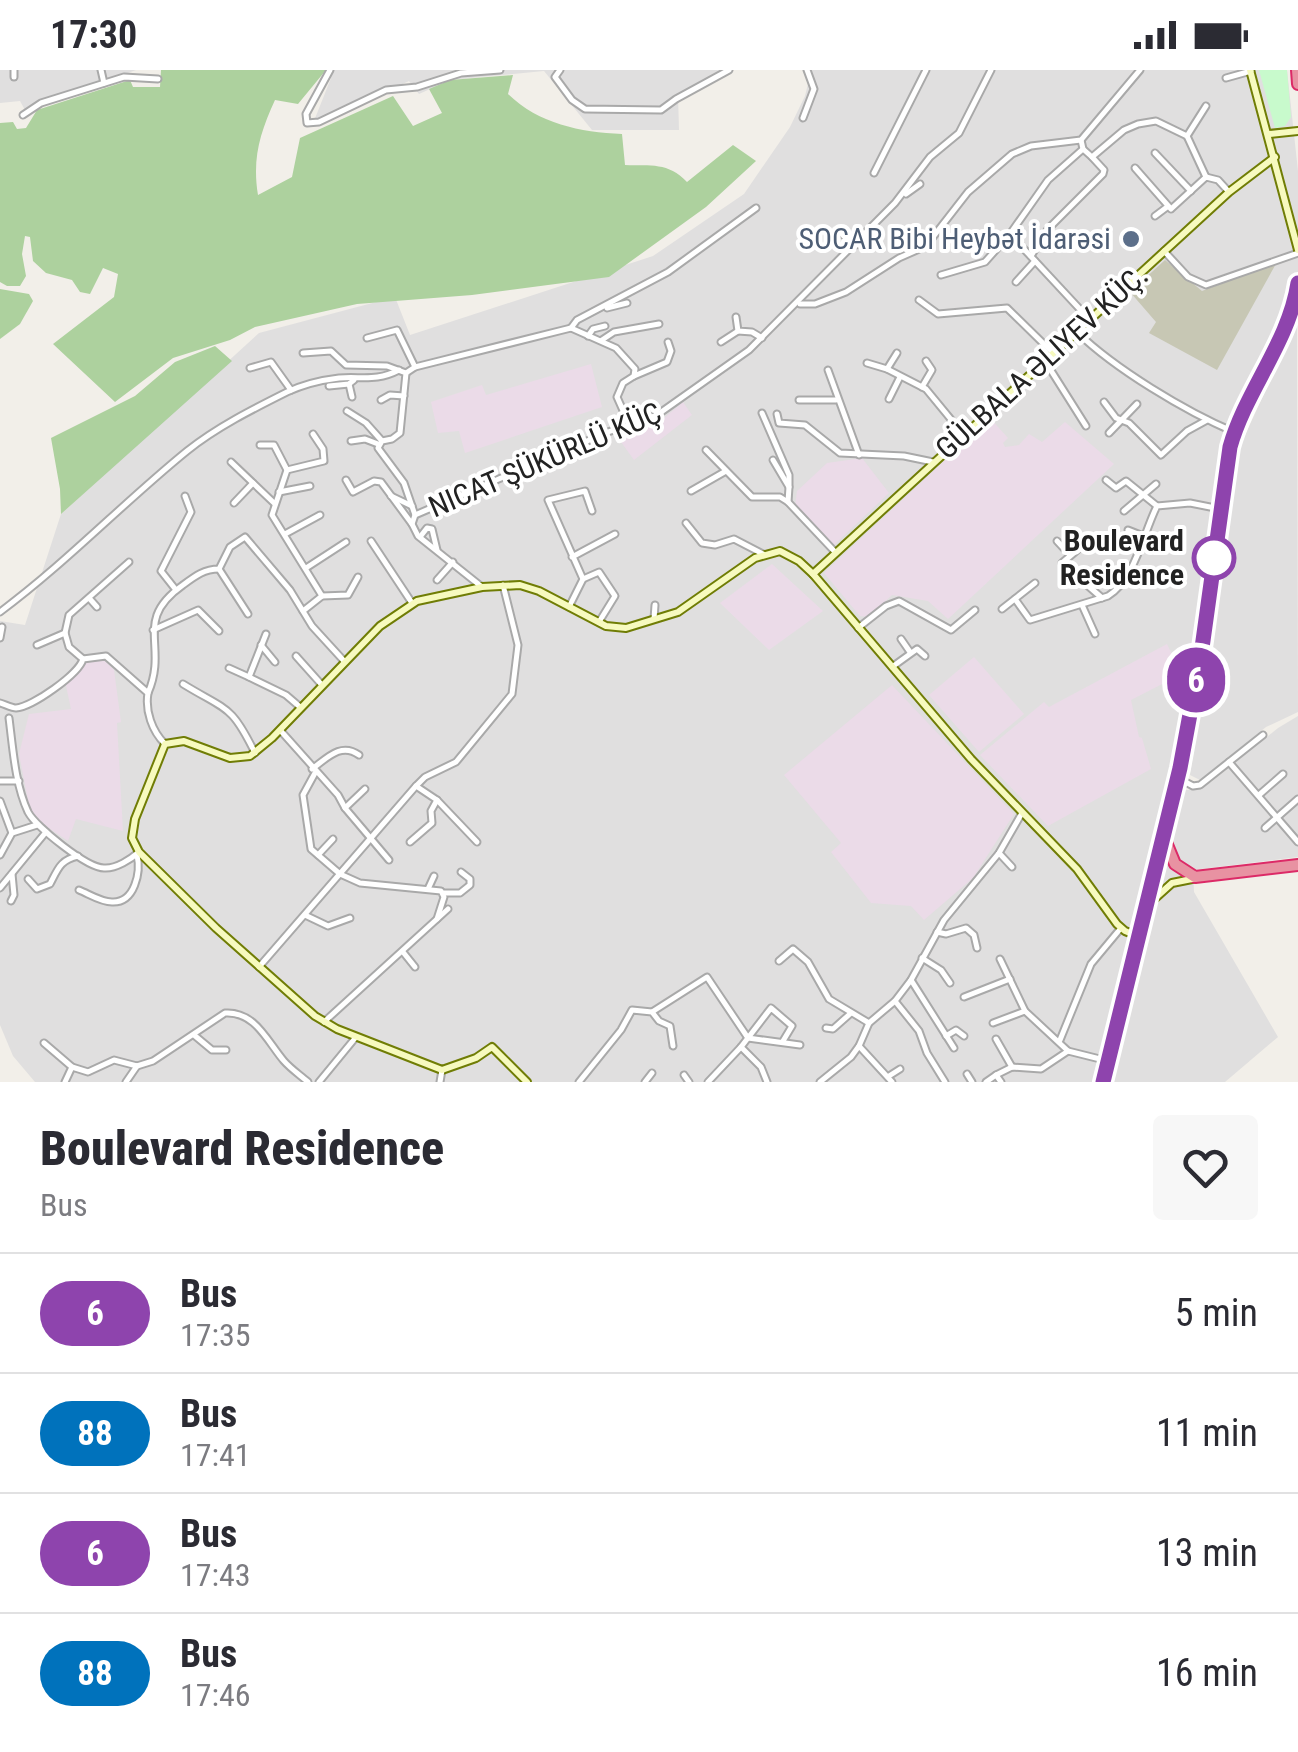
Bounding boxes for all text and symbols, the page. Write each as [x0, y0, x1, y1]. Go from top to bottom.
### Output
text: 17:30 [50, 13, 137, 57]
place label: SOCAR Bibi Heybət İdarəsi [799, 221, 1111, 256]
marker: SOCAR Bibi Heybət İdarəsi [1120, 228, 1142, 250]
street label: GÜLBALA ƏLIYEV KÜÇ. [929, 257, 1155, 466]
street label: NICAT ŞÜKÜRLÜ KÜÇ [423, 395, 666, 524]
place label: Boulevard Residence [1060, 523, 1184, 592]
marker: Boulevard Residence [1193, 537, 1235, 579]
line badge: 6 [1164, 648, 1228, 712]
text: 6 [1187, 660, 1205, 701]
button: heart [1153, 1115, 1258, 1220]
text: Boulevard Residence [40, 1120, 444, 1177]
text: Bus [40, 1186, 88, 1224]
text: Bus [180, 1272, 237, 1316]
text: 5 min [1175, 1291, 1258, 1335]
text: 6 [86, 1293, 104, 1334]
text: 17:35 [180, 1316, 251, 1354]
text: Bus [180, 1392, 237, 1436]
text: 11 min [1156, 1411, 1258, 1455]
text: 88 [77, 1413, 113, 1454]
text: 17:41 [180, 1436, 251, 1474]
text: Bus [180, 1512, 237, 1556]
text: 13 min [1156, 1531, 1258, 1575]
text: 6 [86, 1533, 104, 1574]
text: 17:43 [180, 1556, 251, 1594]
text: Bus [180, 1632, 237, 1676]
text: 16 min [1156, 1651, 1258, 1695]
text: 88 [77, 1653, 113, 1694]
text: 17:46 [180, 1676, 251, 1714]

